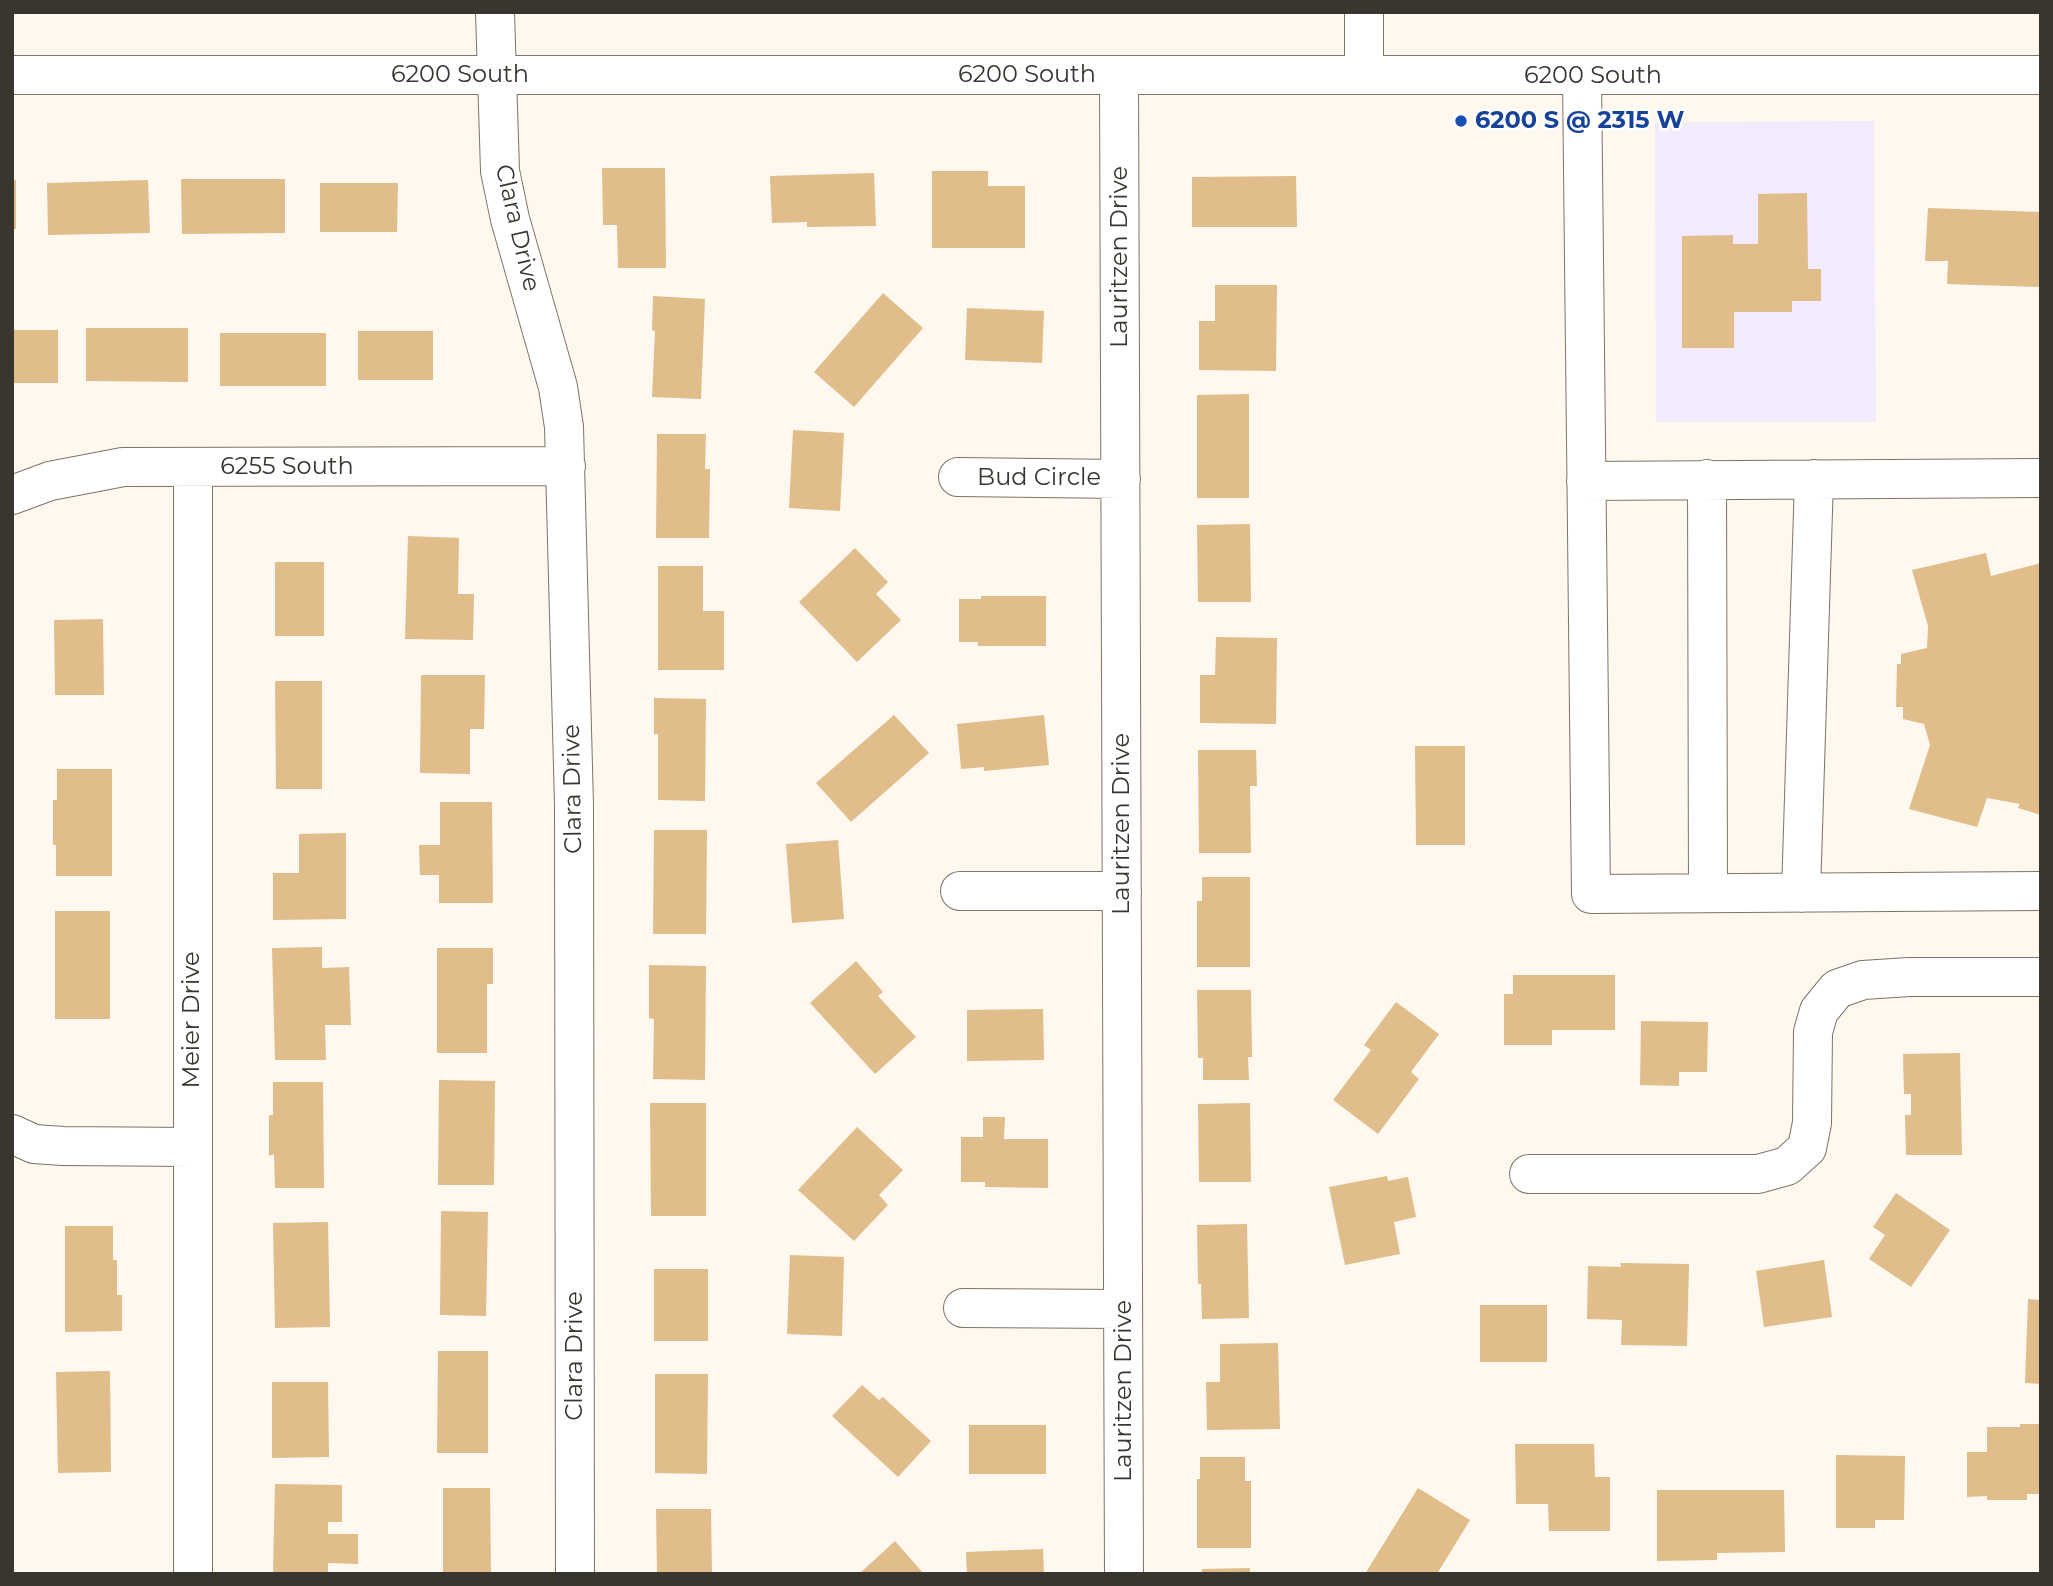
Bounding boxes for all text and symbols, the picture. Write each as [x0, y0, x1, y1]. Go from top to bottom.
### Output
street label: 6200 South [391, 61, 529, 89]
street label: 6200 South [958, 61, 1096, 89]
street label: 6200 South [1524, 62, 1662, 90]
place label: 6200 S @ 2315 W [1475, 107, 1684, 135]
marker: 6200 S @ 2315 W [1453, 113, 1469, 129]
street label: Clara Drive [488, 162, 546, 294]
street label: Lauritzen Drive [1106, 166, 1134, 348]
street label: 6255 South [220, 453, 354, 481]
street label: Bud Circle [977, 464, 1101, 492]
street label: Clara Drive [557, 724, 589, 854]
street label: Lauritzen Drive [1108, 733, 1136, 915]
street label: Meier Drive [178, 951, 206, 1089]
street label: Clara Drive [561, 1291, 589, 1421]
street label: Lauritzen Drive [1110, 1300, 1138, 1482]

